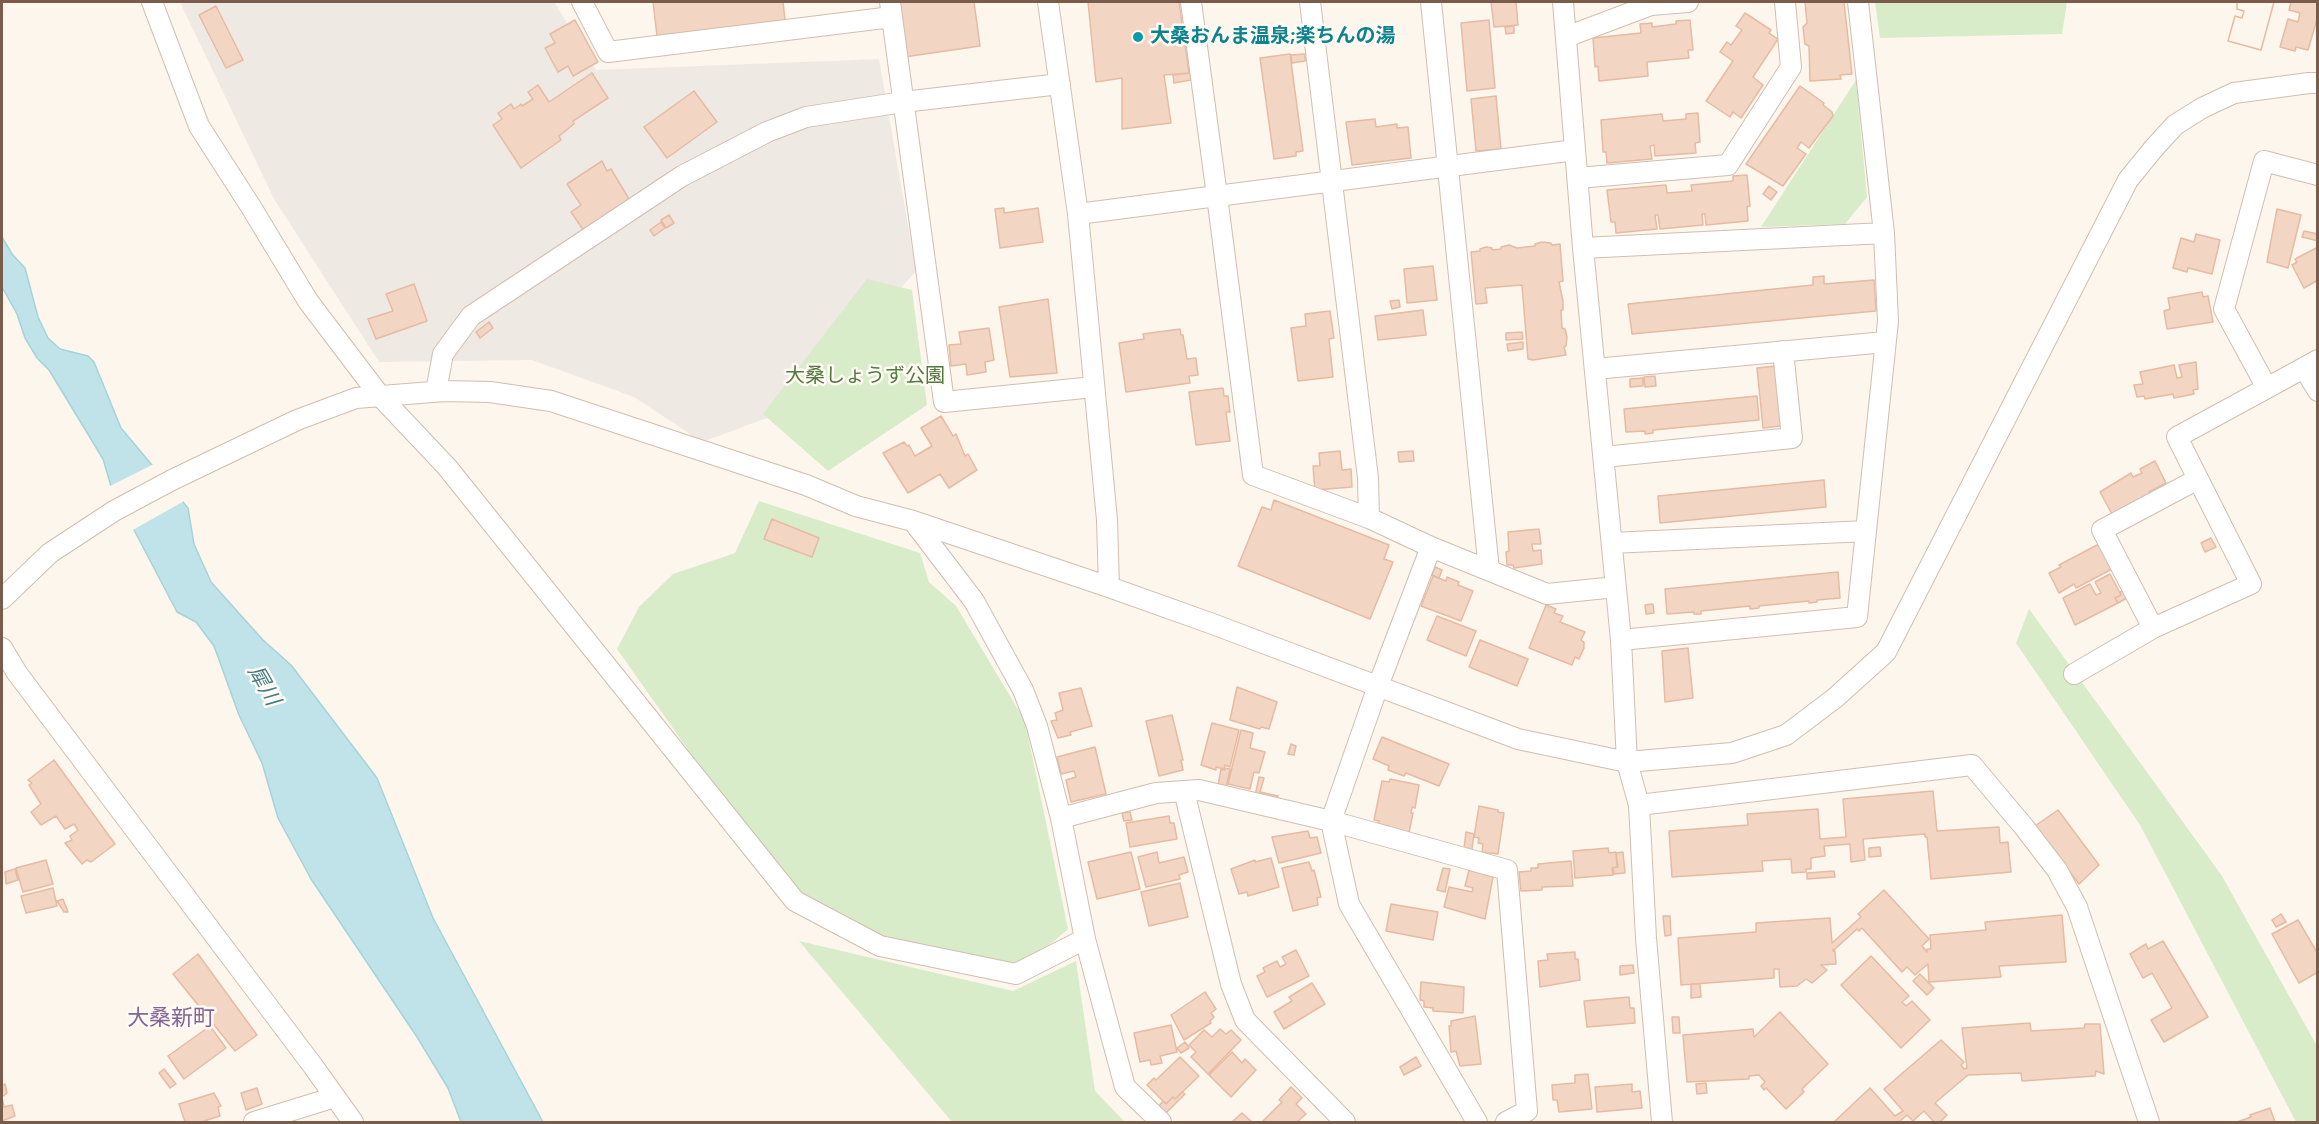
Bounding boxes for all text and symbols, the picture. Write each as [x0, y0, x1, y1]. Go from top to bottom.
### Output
place label: 大桑おんま温泉;楽ちんの湯 [1150, 25, 1396, 49]
marker: 大桑おんま温泉;楽ちんの湯 [1131, 30, 1145, 44]
park label: 大桑しょうず公園 [785, 365, 945, 389]
water label: 犀川 [242, 662, 284, 710]
district label: 大桑新町 [127, 1006, 215, 1032]

